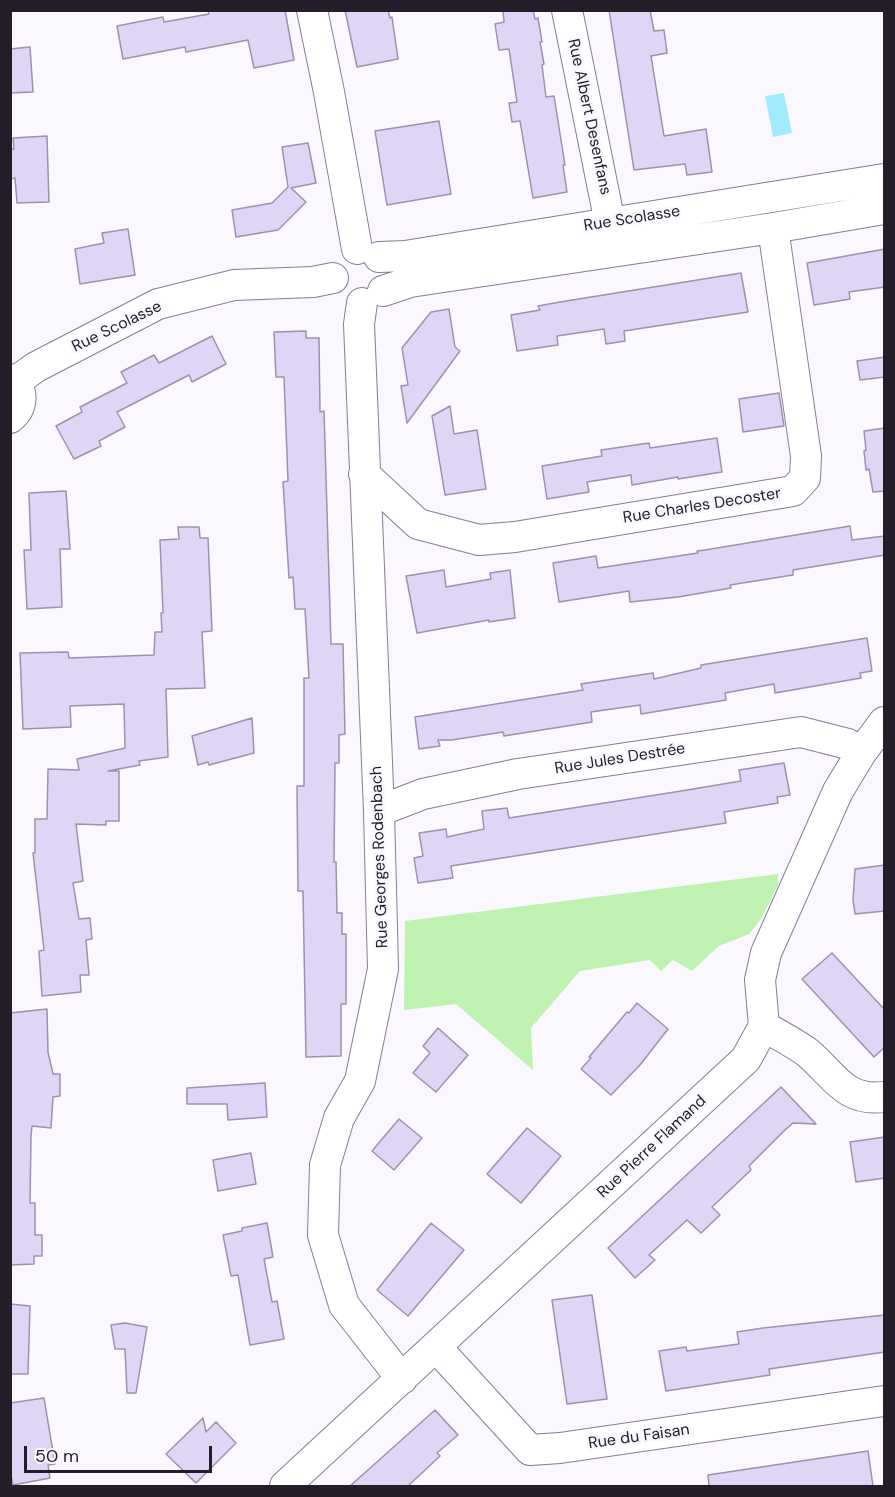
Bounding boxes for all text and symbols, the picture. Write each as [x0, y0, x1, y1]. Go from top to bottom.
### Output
street label: Rue Albert Desenfans [563, 37, 615, 197]
street label: Rue Scolasse [582, 202, 682, 236]
street label: Rue Scolasse [69, 297, 165, 357]
street label: Rue Charles Decoster [622, 484, 782, 528]
street label: Rue Jules Destrée [553, 739, 687, 779]
street label: Rue Georges Rodenbach [367, 766, 393, 948]
street label: Rue Pierre Flamand [593, 1092, 711, 1202]
street label: Rue du Faisan [587, 1420, 691, 1454]
scale bar [27, 1434, 214, 1472]
text: 50 m [35, 1444, 79, 1468]

